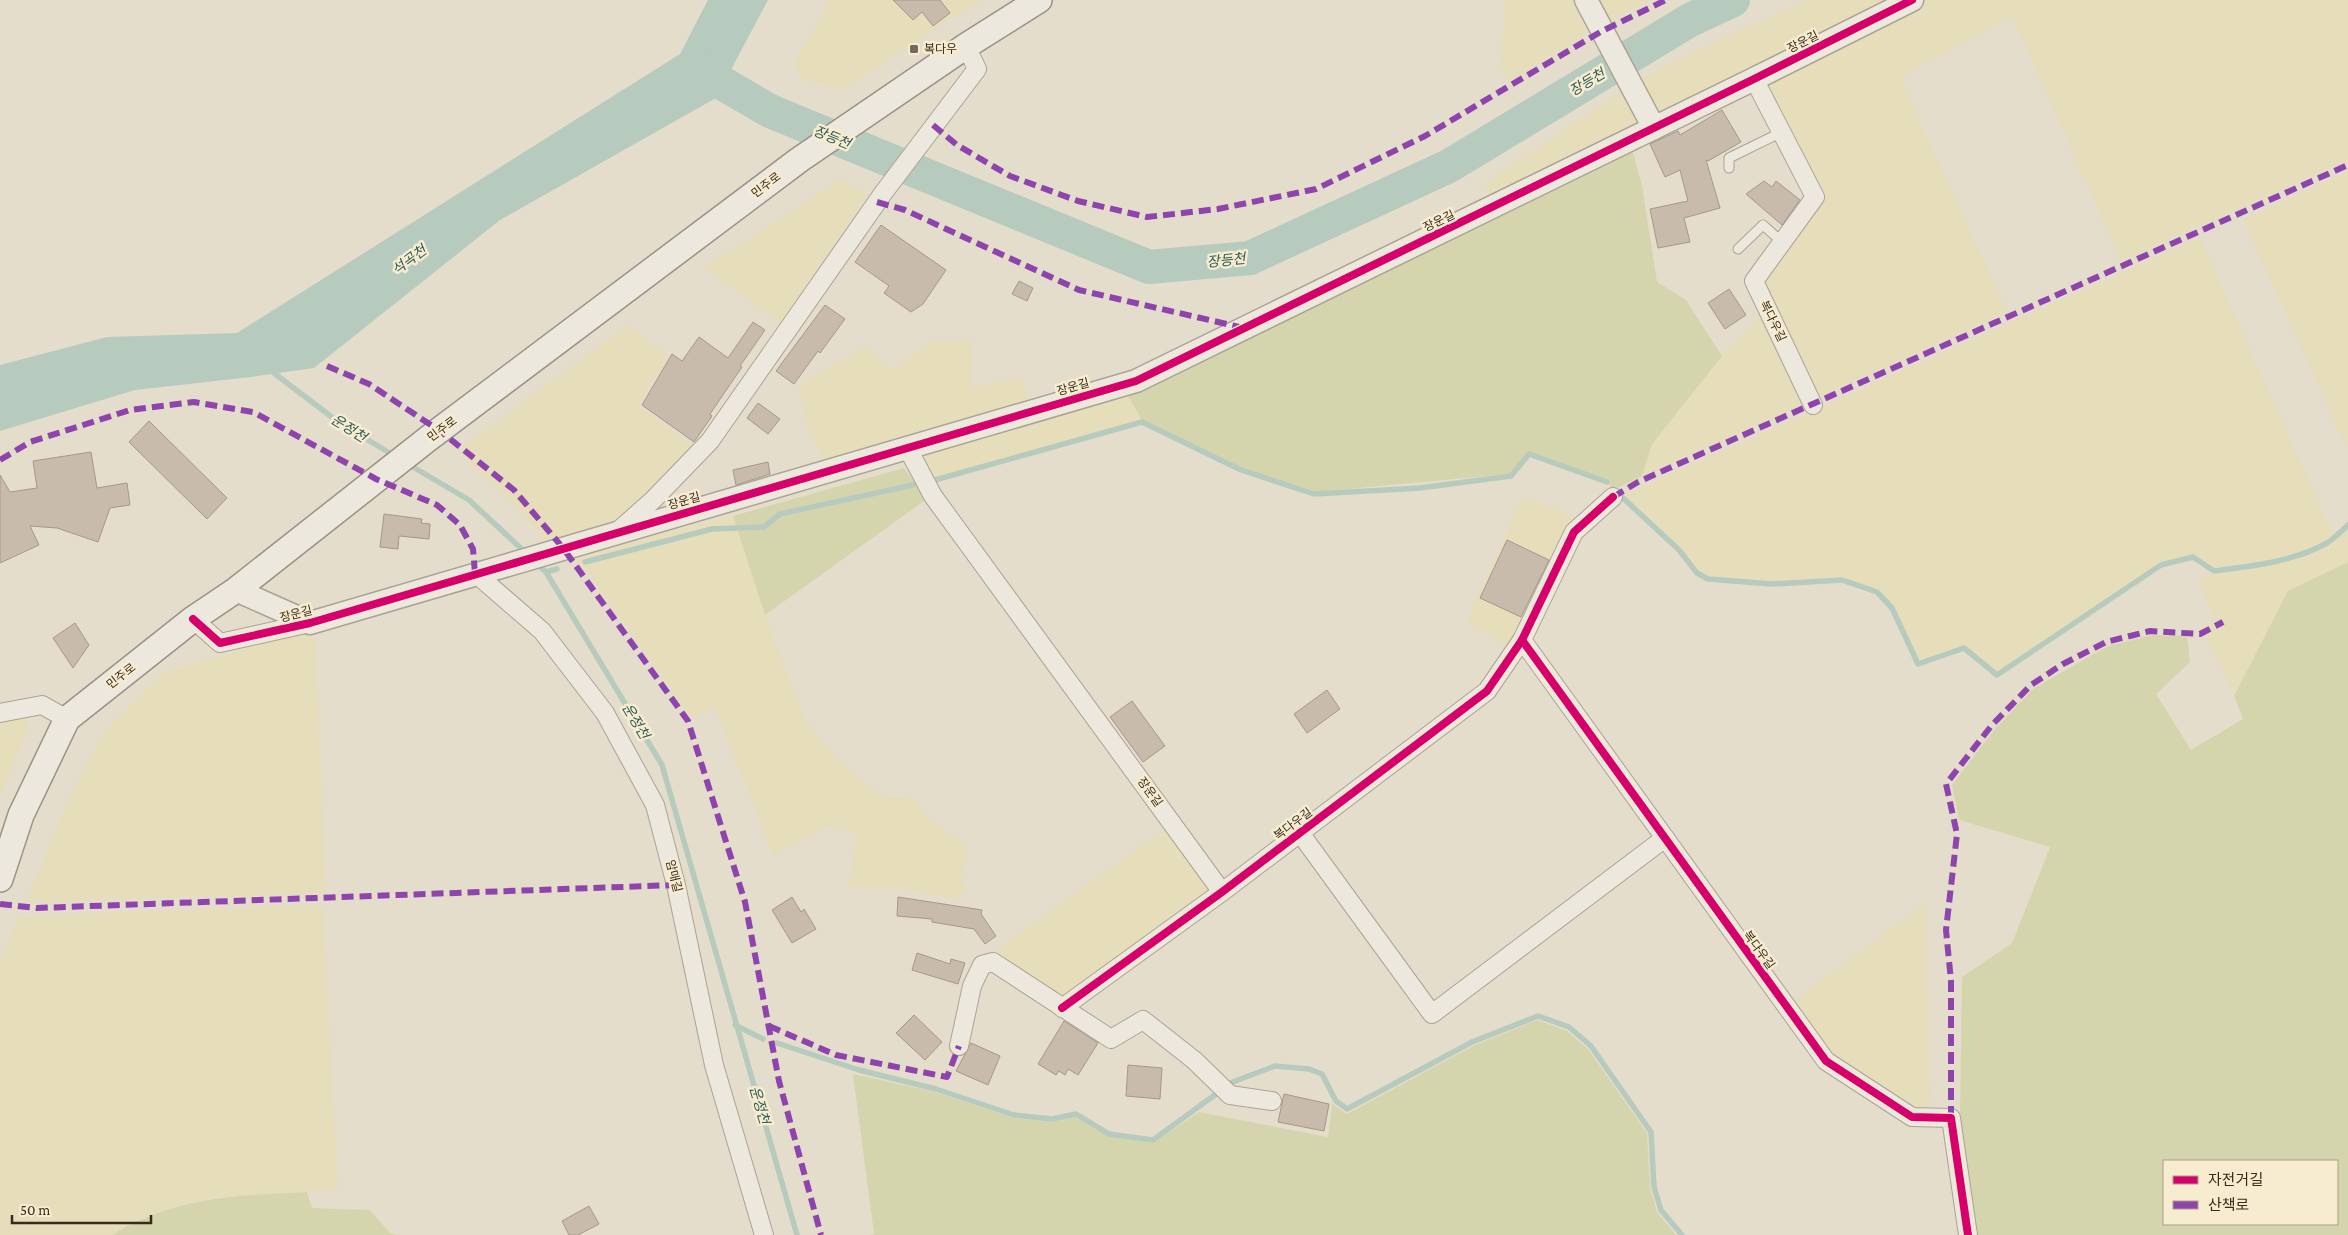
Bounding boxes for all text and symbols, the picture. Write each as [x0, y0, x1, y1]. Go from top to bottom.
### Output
street label: 장운길 [1785, 28, 1821, 56]
place label: 복다우 [924, 42, 957, 56]
marker: 복다우 [908, 43, 920, 55]
water label: 장등천 [1566, 65, 1609, 99]
water label: 장등천 [811, 122, 854, 152]
street label: 민주로 [749, 169, 783, 201]
street label: 장운길 [1421, 207, 1457, 235]
water label: 석곡천 [389, 241, 430, 278]
water label: 장등천 [1206, 250, 1247, 270]
street label: 복다우길 [1757, 298, 1789, 344]
street label: 장운길 [1055, 376, 1091, 398]
water label: 운정천 [328, 411, 371, 446]
street label: 민주로 [424, 414, 460, 444]
street label: 장운길 [666, 490, 702, 512]
street label: 장운길 [278, 603, 314, 625]
street label: 민주로 [104, 660, 138, 692]
water label: 운정천 [619, 700, 653, 743]
street label: 장운길 [1135, 774, 1165, 810]
street label: 복다우길 [1271, 805, 1315, 843]
street label: 암매길 [663, 858, 685, 894]
street label: 복다우길 [1740, 928, 1778, 972]
water label: 운정천 [747, 1084, 773, 1127]
legend [2163, 1160, 2338, 1225]
text: 자전거길 [2208, 1172, 2263, 1188]
scale bar [12, 1192, 151, 1224]
text: 산책로 [2208, 1197, 2249, 1213]
text: 50 m [20, 1202, 50, 1218]

